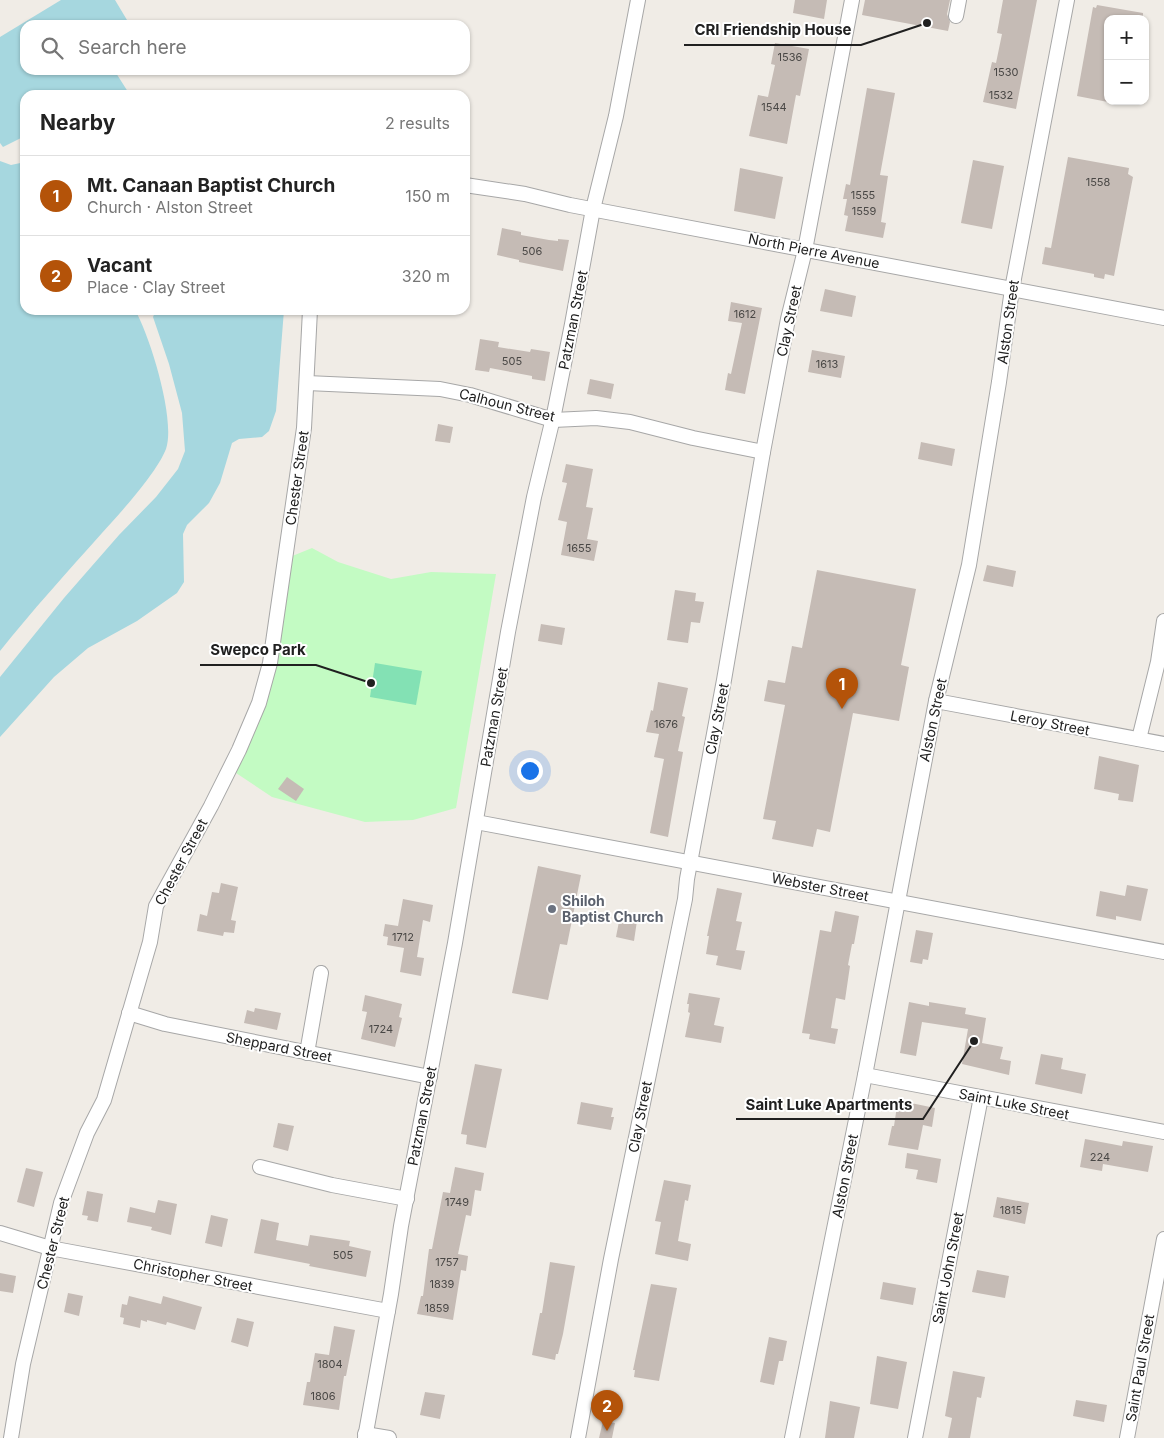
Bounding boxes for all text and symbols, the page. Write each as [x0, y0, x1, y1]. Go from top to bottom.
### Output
callout: CRI Friendship House [684, 15, 861, 45]
map controls [1104, 15, 1149, 105]
button: + [1104, 15, 1149, 60]
search box [20, 20, 470, 75]
text: CRI Friendship House [694, 20, 852, 39]
icon: search [38, 34, 66, 62]
text: Search here [78, 36, 187, 59]
house number: 1536 [778, 50, 803, 64]
button: − [1104, 60, 1149, 105]
house number: 1530 [994, 65, 1019, 79]
house number: 1532 [989, 88, 1013, 102]
house number: 1544 [761, 100, 787, 114]
text: Nearby [40, 110, 115, 135]
text: 2 results [385, 113, 450, 133]
text: Mt. Canaan Baptist Church [87, 174, 335, 197]
house number: 1558 [1086, 175, 1111, 189]
text: 1 [53, 186, 59, 206]
text: 150 m [405, 186, 450, 206]
house number: 1555 [851, 188, 876, 202]
text: Church · Alston Street [87, 197, 253, 217]
house number: 1559 [852, 204, 877, 218]
street label: North Pierre Avenue [747, 229, 881, 272]
house number: 506 [522, 244, 542, 258]
text: Vacant [87, 254, 152, 277]
text: 2 [51, 266, 61, 286]
text: 320 m [402, 266, 450, 286]
street label: Patzman Street [555, 268, 591, 371]
text: Place · Clay Street [87, 277, 225, 297]
street label: Alston Street [993, 278, 1022, 365]
street label: Clay Street [773, 283, 804, 358]
house number: 1612 [734, 307, 756, 321]
house number: 505 [502, 354, 522, 368]
house number: 1613 [816, 357, 838, 371]
street label: Calhoun Street [457, 384, 557, 425]
street label: Chester Street [281, 429, 312, 526]
house number: 1655 [567, 541, 592, 555]
callout: Swepco Park [200, 635, 316, 665]
text: Swepco Park [210, 640, 306, 659]
street label: Patzman Street [476, 665, 511, 768]
pin: 1 [826, 668, 858, 709]
street label: Alston Street [915, 676, 950, 763]
street label: Clay Street [701, 681, 732, 756]
street label: Leroy Street [1009, 706, 1092, 739]
house number: 1676 [654, 717, 678, 731]
your location [517, 758, 543, 784]
street label: Chester Street [151, 815, 211, 908]
street label: Webster Street [770, 869, 870, 904]
place label: Shiloh Baptist Church [562, 892, 664, 925]
marker: Shiloh Baptist Church [546, 903, 558, 915]
house number: 1712 [392, 930, 414, 944]
house number: 1724 [369, 1022, 393, 1036]
street label: Sheppard Street [225, 1028, 334, 1065]
street label: Patzman Street [404, 1064, 440, 1167]
street label: Clay Street [624, 1079, 655, 1154]
street label: Saint Luke Street [957, 1084, 1071, 1123]
callout: Saint Luke Apartments [736, 1089, 923, 1119]
text: Saint Luke Apartments [746, 1095, 912, 1114]
street label: Alston Street [828, 1132, 861, 1219]
house number: 224 [1090, 1150, 1110, 1164]
street label: Chester Street [33, 1194, 72, 1291]
house number: 1749 [445, 1195, 469, 1209]
house number: 1815 [1000, 1203, 1023, 1217]
street label: Saint John Street [928, 1210, 967, 1325]
house number: 505 [333, 1248, 353, 1262]
street label: Christopher Street [132, 1255, 255, 1295]
house number: 1757 [435, 1255, 459, 1269]
house number: 1839 [430, 1277, 455, 1291]
house number: 1859 [425, 1301, 450, 1315]
street label: Saint Paul Street [1122, 1312, 1157, 1423]
house number: 1804 [317, 1357, 343, 1371]
house number: 1806 [310, 1389, 336, 1403]
pin: 2 [591, 1390, 623, 1431]

